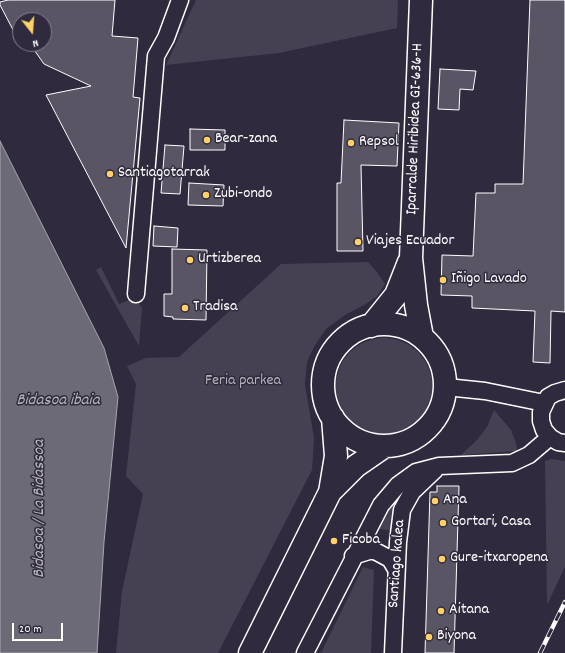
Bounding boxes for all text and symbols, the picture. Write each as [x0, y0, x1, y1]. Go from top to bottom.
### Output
north arrow [12, 12, 52, 52]
text: N [30, 34, 40, 51]
street label: Iparralde Hiribidea GI-636-H [403, 43, 429, 215]
place label: Bear-zana [215, 130, 277, 150]
place label: Repsol [359, 133, 399, 153]
marker: Bear-zana [202, 135, 212, 145]
marker: Repsol [346, 138, 356, 148]
place label: Santiagotarrak [118, 164, 210, 184]
marker: Santiagotarrak [105, 169, 115, 179]
place label: Zubi-ondo [214, 185, 272, 205]
marker: Zubi-ondo [201, 190, 211, 200]
place label: Viajes Ecuador [366, 232, 454, 252]
marker: Viajes Ecuador [353, 237, 363, 247]
place label: Urtizberea [198, 250, 261, 270]
marker: Urtizberea [185, 255, 195, 265]
place label: Iñigo Lavado [451, 270, 527, 290]
marker: Iñigo Lavado [438, 275, 448, 285]
place label: Tradisa [193, 298, 238, 318]
marker: Tradisa [180, 303, 190, 313]
park label: Feria parkea [205, 372, 281, 392]
water label: Bidasoa ibaia [16, 392, 100, 412]
water label: Bidasoa / La Bidassoa [31, 440, 51, 578]
place label: Ana [443, 491, 467, 511]
marker: Ana [430, 496, 440, 506]
place label: Gortari, Casa [451, 513, 531, 533]
marker: Gortari, Casa [438, 518, 448, 528]
street label: Santiago kalea [385, 519, 411, 609]
place label: Ficoba [342, 531, 380, 551]
marker: Ficoba [329, 536, 339, 546]
place label: Gure-itxaropena [450, 549, 548, 569]
marker: Gure-itxaropena [437, 554, 447, 564]
place label: Aitana [449, 601, 489, 621]
marker: Aitana [436, 606, 446, 616]
scale bar [14, 615, 65, 641]
text: 20 m [19, 621, 42, 638]
place label: Biyona [437, 627, 476, 647]
marker: Biyona [424, 632, 434, 642]

